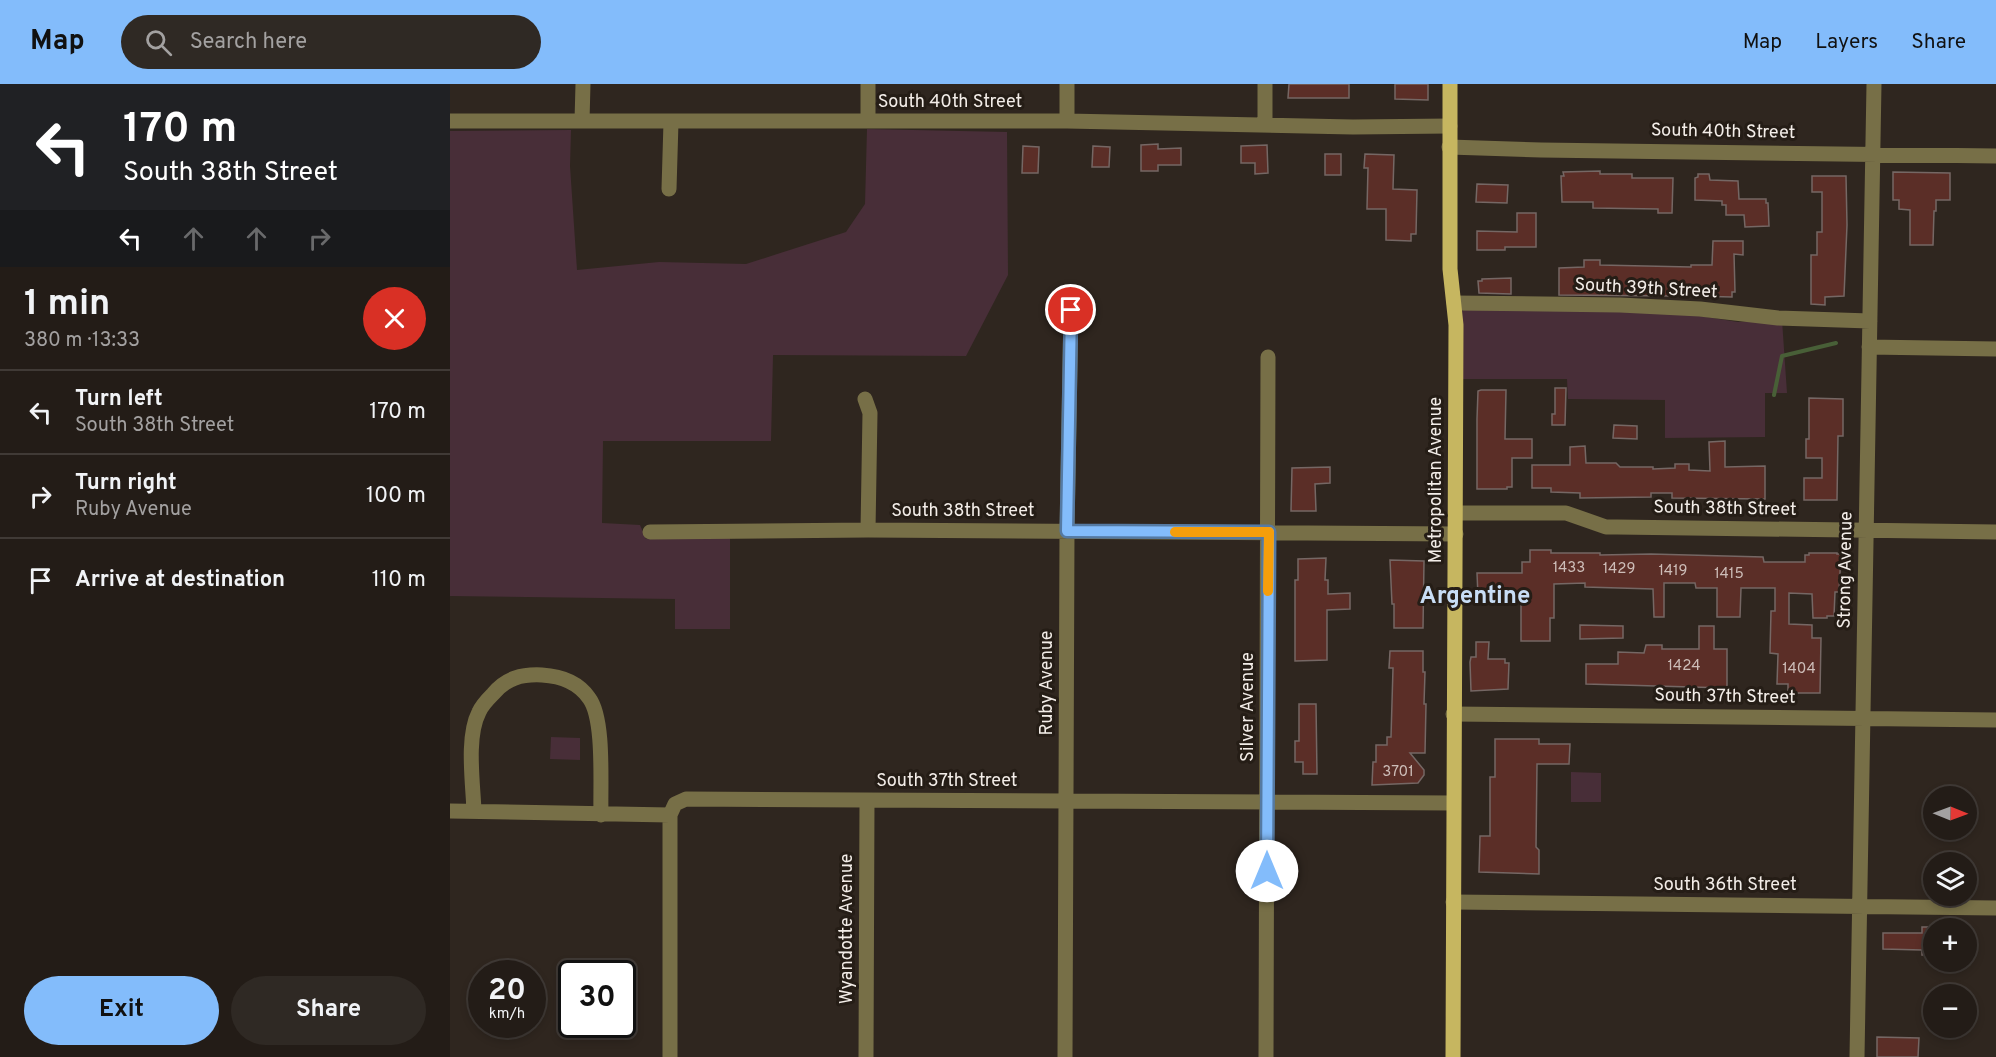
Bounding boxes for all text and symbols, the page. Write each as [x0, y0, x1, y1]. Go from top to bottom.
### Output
search box [121, 15, 541, 69]
text: Map [30, 24, 85, 60]
icon: search [142, 26, 175, 59]
text: Search here [190, 29, 307, 56]
text: Map [1743, 29, 1782, 56]
text: Layers [1815, 29, 1878, 56]
text: Share [1911, 29, 1966, 56]
street label: South 40th Street [878, 91, 1022, 114]
text: 170 m [123, 104, 237, 157]
icon: left [24, 108, 102, 186]
street label: South 40th Street [1651, 119, 1795, 145]
text: South 38th Street [123, 156, 338, 190]
icon: left [114, 222, 147, 255]
icon: ahead [177, 222, 210, 255]
icon: ahead [240, 222, 273, 255]
icon: right [303, 222, 336, 255]
street label: South 39th Street [1574, 274, 1718, 304]
text: 1 min [24, 282, 110, 328]
pin [1045, 284, 1096, 335]
button: close [363, 287, 426, 350]
icon: arrive [1054, 293, 1087, 326]
text: 380 m · 13:33 [24, 328, 140, 354]
text: Turn left [75, 386, 163, 413]
icon: left [24, 396, 57, 429]
street label: Metropolitan Avenue [1425, 397, 1448, 563]
text: 170 m [369, 399, 426, 426]
text: South 38th Street [75, 413, 234, 439]
text: Turn right [75, 470, 177, 497]
icon: right [24, 480, 57, 513]
text: 100 m [366, 483, 426, 510]
street label: South 38th Street [1653, 496, 1797, 522]
text: Ruby Avenue [75, 497, 192, 523]
street label: South 38th Street [891, 500, 1035, 523]
street label: Strong Avenue [1833, 511, 1859, 629]
house number: 1433 [1553, 559, 1585, 578]
house number: 1429 [1603, 560, 1635, 579]
house number: 1419 [1658, 562, 1688, 581]
icon: arrive [24, 564, 57, 597]
house number: 1415 [1714, 565, 1744, 584]
text: Arrive at destination [75, 567, 285, 594]
text: 110 m [372, 567, 426, 594]
district label: Argentine [1420, 582, 1530, 612]
street label: Ruby Avenue [1036, 630, 1059, 736]
street label: Silver Avenue [1237, 652, 1260, 762]
house number: 1424 [1668, 657, 1700, 676]
house number: 1404 [1782, 660, 1816, 679]
street label: South 37th Street [1654, 684, 1796, 710]
house number: 3701 [1382, 763, 1414, 782]
street label: South 37th Street [876, 770, 1018, 793]
north arrow [1923, 786, 1977, 840]
map controls [1923, 786, 1977, 1038]
position arrow [1235, 839, 1299, 903]
button: layers [1923, 852, 1977, 906]
street label: Wyandotte Avenue [836, 854, 859, 1004]
street label: South 36th Street [1653, 874, 1797, 897]
button: + [1923, 918, 1977, 972]
speed limit sign: 30 [558, 960, 636, 1038]
text: 20 [488, 973, 526, 1010]
button: Exit [24, 976, 219, 1045]
button: Share [231, 976, 426, 1045]
button: − [1923, 984, 1977, 1038]
text: km/h [489, 1005, 525, 1024]

